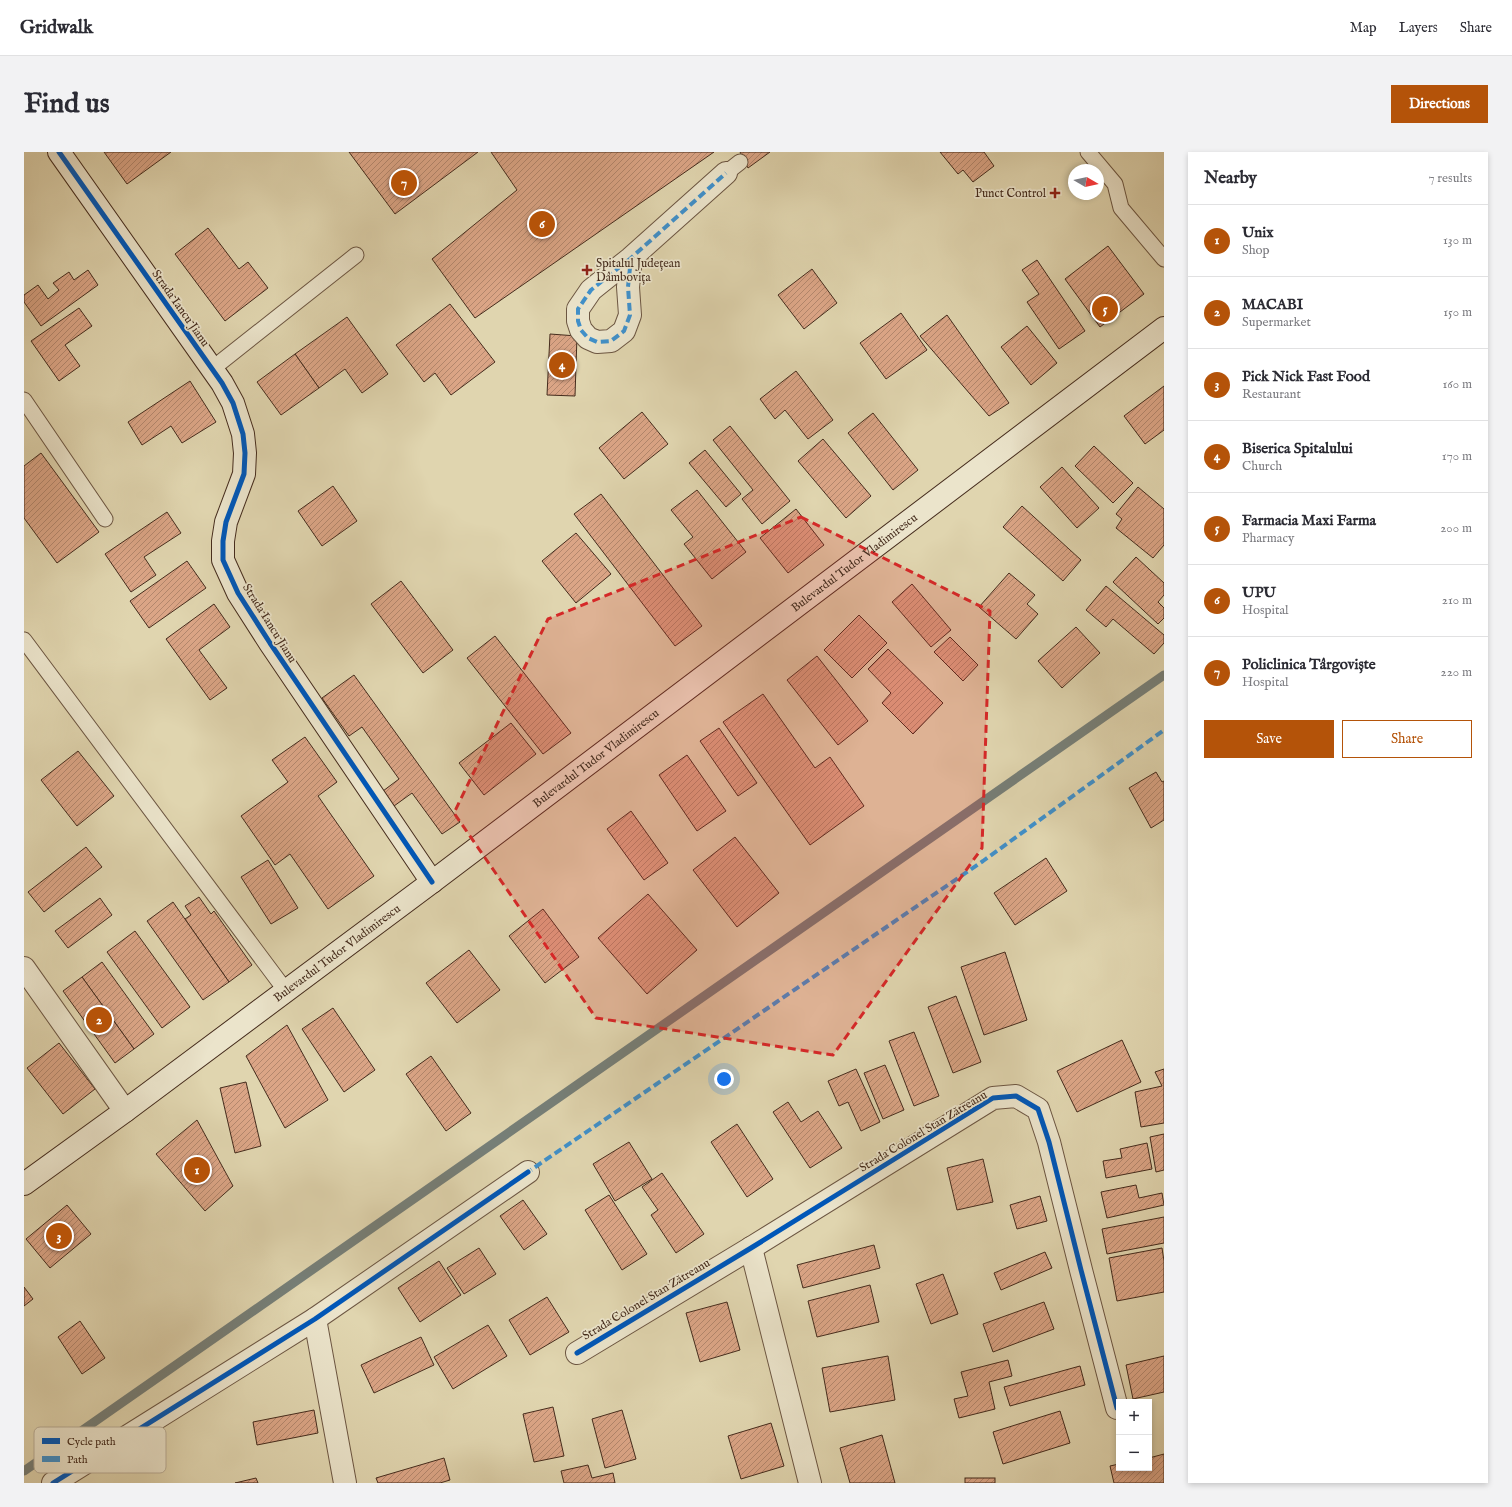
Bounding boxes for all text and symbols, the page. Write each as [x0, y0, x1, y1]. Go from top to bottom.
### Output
text: Gridwalk [20, 16, 93, 40]
text: Map [1350, 19, 1377, 37]
text: Layers [1399, 19, 1438, 37]
text: Share [1460, 19, 1492, 37]
button: Directions [1391, 85, 1488, 123]
text: Find us [24, 87, 110, 122]
north arrow [1068, 164, 1104, 200]
pin: 7 [391, 168, 417, 198]
text: Nearby [1204, 168, 1257, 189]
text: 7 results [1428, 170, 1472, 187]
place label: Punct Control [975, 186, 1047, 201]
marker: Punct Control [1049, 187, 1061, 199]
pin: 6 [529, 209, 555, 239]
text: Unix [1242, 223, 1274, 242]
text: 1 [1215, 232, 1219, 249]
text: 130 m [1443, 232, 1472, 249]
text: Shop [1242, 242, 1270, 259]
place label: Spitalul Județean Dâmbovița [596, 256, 681, 285]
marker: Spitalul Județean Dâmbovița [581, 264, 593, 276]
street label: Strada Iancu Jianu [148, 267, 213, 350]
pin: 5 [1092, 294, 1118, 324]
text: MACABI [1242, 295, 1303, 314]
text: 2 [1214, 304, 1220, 321]
text: 150 m [1443, 304, 1472, 321]
text: Supermarket [1242, 314, 1311, 331]
pin: 4 [549, 350, 575, 380]
text: Pick Nick Fast Food [1242, 367, 1370, 386]
text: 3 [1215, 376, 1219, 393]
text: 160 m [1442, 376, 1472, 393]
text: Restaurant [1242, 386, 1301, 403]
text: Biserica Spitalului [1242, 439, 1353, 458]
text: 4 [1214, 448, 1220, 465]
text: 170 m [1442, 448, 1472, 465]
text: Church [1242, 458, 1282, 475]
street label: Bulevardul Tudor Vladimirescu [788, 510, 921, 616]
text: Farmacia Maxi Farma [1242, 511, 1376, 530]
text: 5 [1215, 520, 1219, 537]
text: 200 m [1440, 520, 1472, 537]
text: Pharmacy [1242, 530, 1294, 547]
street label: Strada Iancu Jianu [238, 581, 300, 666]
text: UPU [1242, 583, 1276, 602]
text: 6 [1214, 592, 1220, 609]
text: 210 m [1442, 592, 1472, 609]
text: Hospital [1242, 602, 1289, 619]
text: Policlinica Târgoviște [1242, 655, 1376, 674]
text: 7 [1214, 664, 1220, 681]
text: 220 m [1441, 664, 1472, 681]
text: Hospital [1242, 674, 1289, 691]
street label: Bulevardul Tudor Vladimirescu [530, 706, 662, 811]
button: Save [1204, 720, 1334, 758]
button: Share [1342, 720, 1472, 758]
street label: Bulevardul Tudor Vladimirescu [271, 901, 404, 1006]
pin: 2 [86, 1005, 112, 1035]
your location [714, 1069, 734, 1089]
street label: Strada Colonel Stan Zătreanu [857, 1087, 990, 1176]
pin: 1 [184, 1155, 210, 1185]
pin: 3 [46, 1221, 72, 1251]
street label: Strada Colonel Stan Zătreanu [580, 1255, 713, 1344]
map controls [1116, 1399, 1152, 1471]
button: + [1116, 1399, 1152, 1435]
legend [34, 1427, 166, 1473]
text: Cycle path [67, 1435, 116, 1449]
button: − [1116, 1435, 1152, 1471]
text: Path [67, 1453, 88, 1467]

